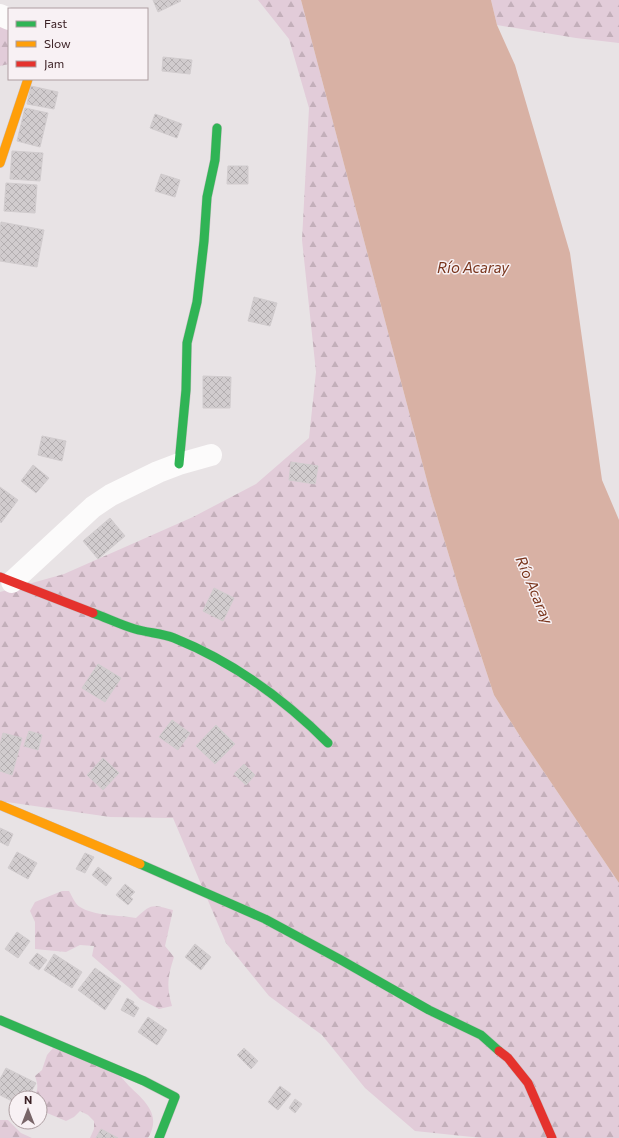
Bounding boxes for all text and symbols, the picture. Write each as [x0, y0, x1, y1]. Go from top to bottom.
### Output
legend [8, 8, 148, 80]
text: Fast [44, 16, 67, 30]
text: Slow [44, 36, 71, 50]
text: Jam [44, 56, 64, 71]
water label: Río Acaray [437, 258, 510, 276]
water label: Río Acaray [513, 553, 558, 627]
north arrow [8, 1090, 48, 1130]
text: N [24, 1093, 32, 1106]

